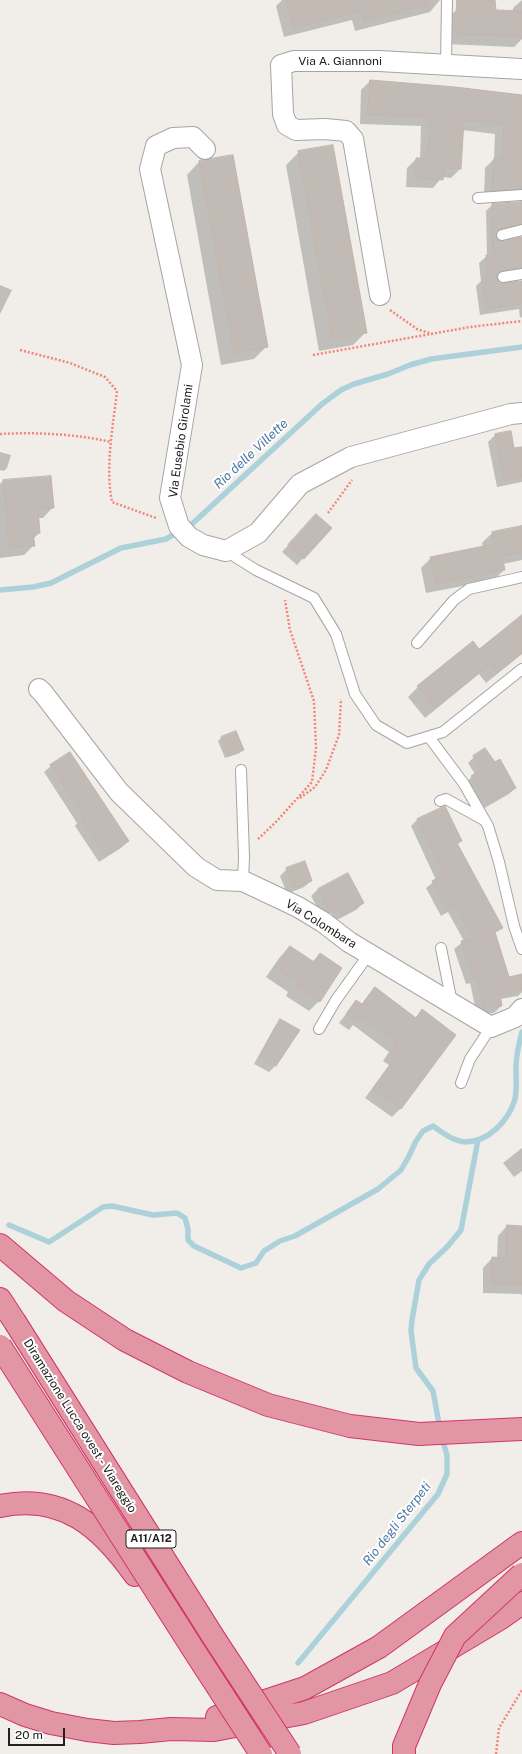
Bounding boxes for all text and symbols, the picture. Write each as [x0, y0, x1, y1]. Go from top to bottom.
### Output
street label: Via A. Giannoni [298, 54, 382, 68]
street label: Via Eusebio Girolami [166, 383, 196, 499]
water label: Rio delle Villette [211, 416, 291, 492]
street label: Via Colombara [283, 896, 359, 952]
street label: Diramazione Lucca ovest - Viareggio [20, 1337, 140, 1515]
water label: Rio degli Sterpeti [360, 1479, 434, 1569]
road number: A11/A12 [126, 1530, 176, 1548]
scale bar [10, 1720, 67, 1746]
text: 20 m [15, 1728, 43, 1742]

